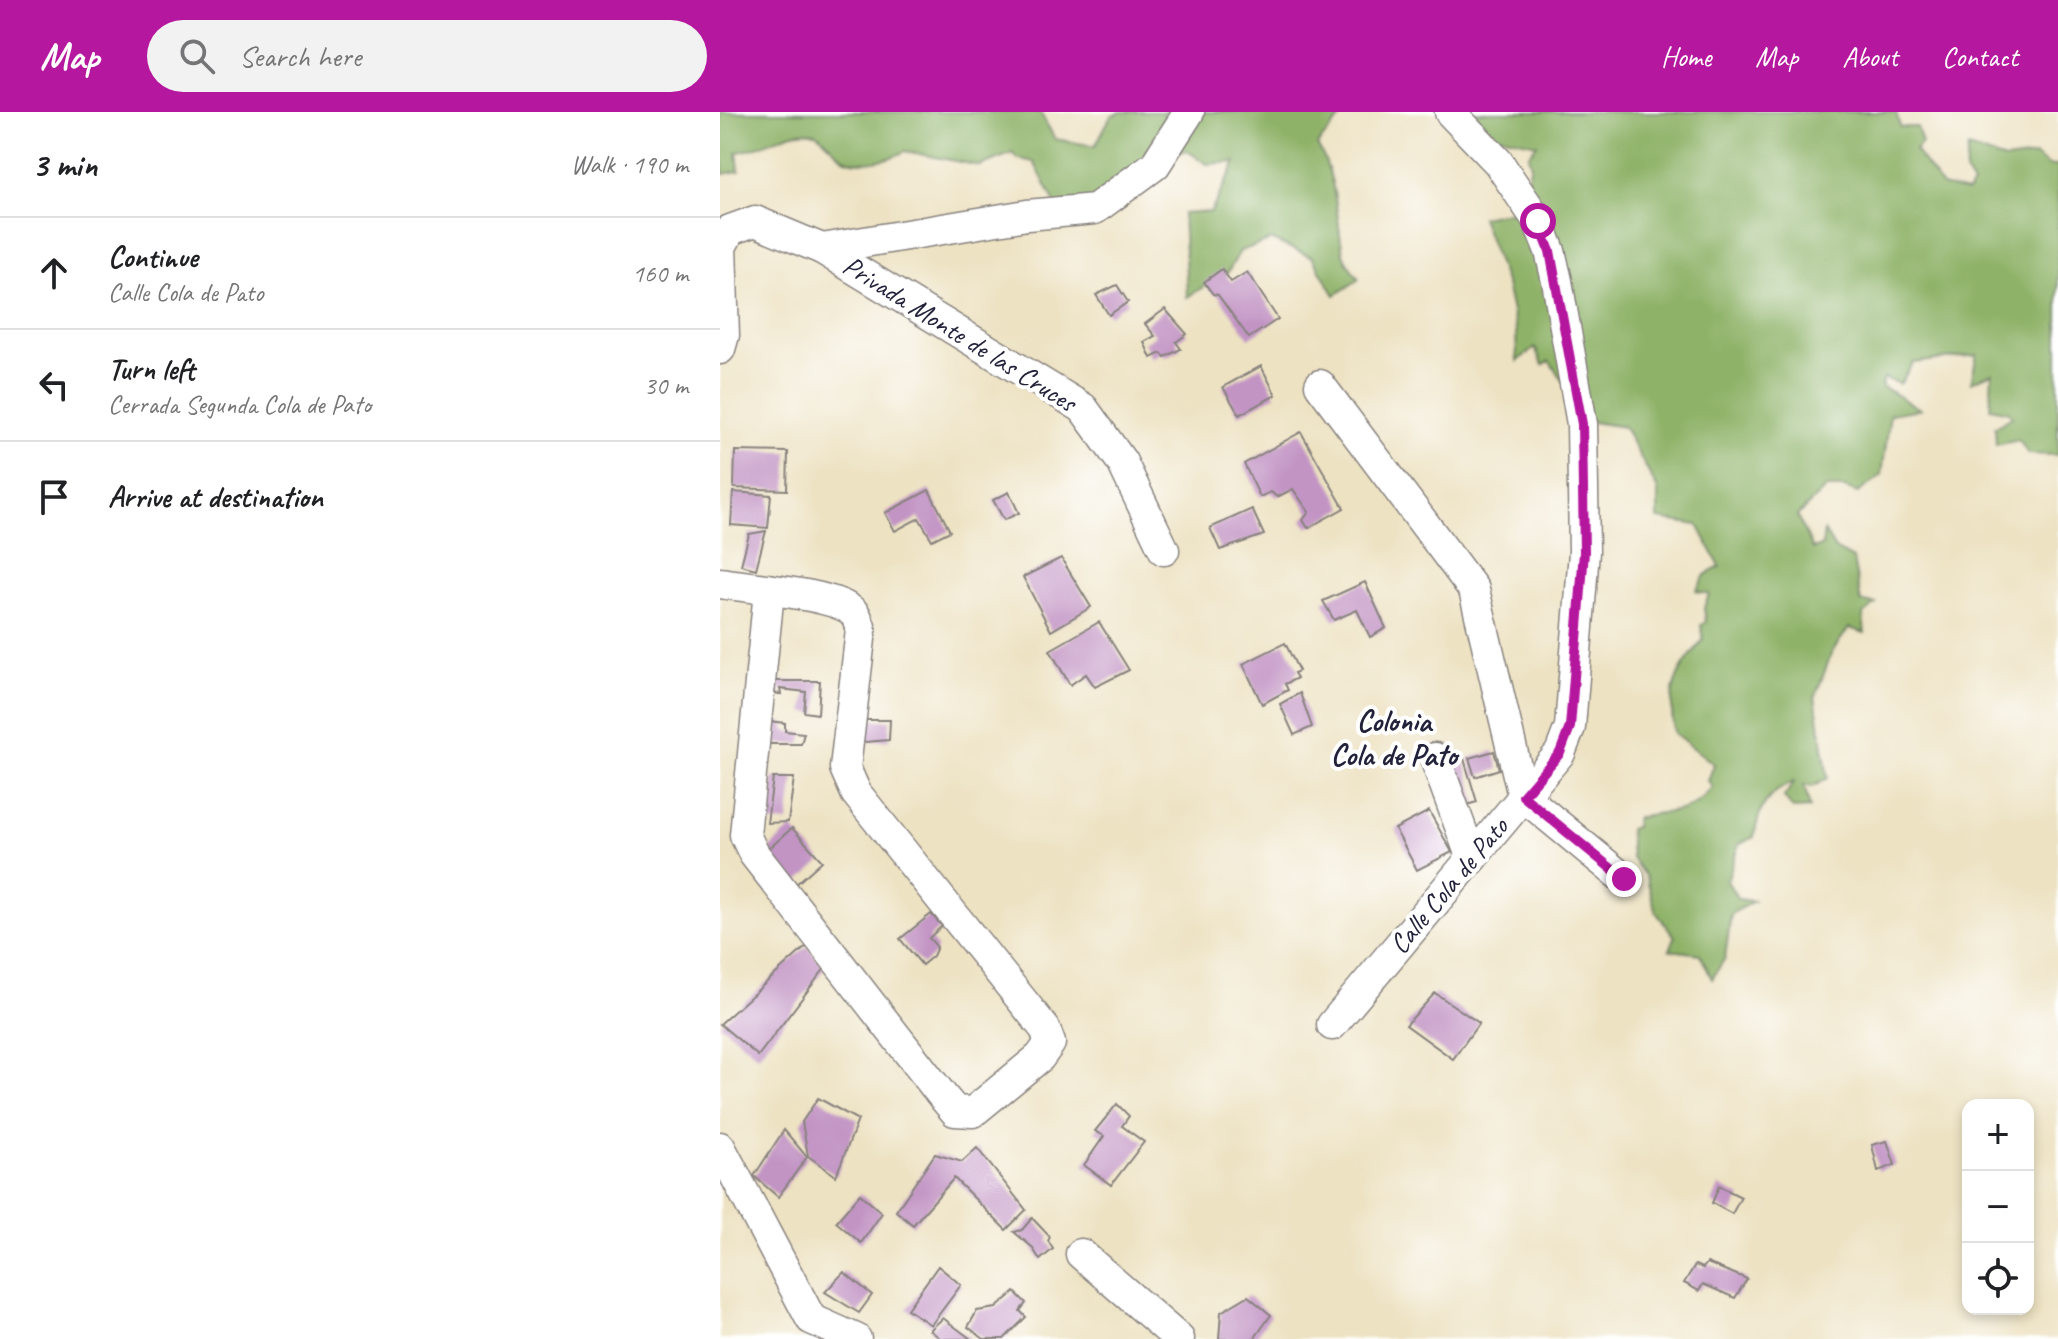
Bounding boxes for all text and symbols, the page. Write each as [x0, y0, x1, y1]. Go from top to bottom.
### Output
search box [147, 20, 707, 92]
text: Map [40, 33, 99, 80]
icon: search [175, 34, 219, 78]
text: Search here [239, 37, 361, 75]
text: Home [1661, 39, 1711, 74]
text: Map [1755, 39, 1798, 74]
text: About [1842, 39, 1898, 74]
text: Contact [1942, 39, 2018, 74]
text: 3 min [32, 143, 97, 186]
text: Walk · 190 m [571, 148, 688, 181]
route start [1520, 203, 1556, 239]
text: Continue [108, 238, 198, 276]
street label: Privada Monte de las Cruces [837, 247, 1085, 421]
icon: ahead [32, 251, 76, 295]
text: 160 m [632, 257, 688, 290]
text: Calle Cola de Pato [108, 276, 263, 309]
text: Turn left [108, 350, 195, 388]
icon: left [32, 363, 76, 407]
text: 30 m [644, 369, 688, 402]
text: Cerrada Segunda Cola de Pato [108, 388, 371, 421]
icon: arrive [32, 475, 76, 519]
text: Arrive at destination [108, 478, 323, 516]
district label: Colonia Cola de Pato [1331, 702, 1460, 774]
street label: Calle Cola de Pato [1381, 808, 1517, 961]
route end [1606, 861, 1642, 897]
map controls [1962, 1099, 2034, 1315]
button: + [1962, 1099, 2034, 1171]
button: − [1962, 1171, 2034, 1243]
button: locate [1962, 1243, 2034, 1315]

